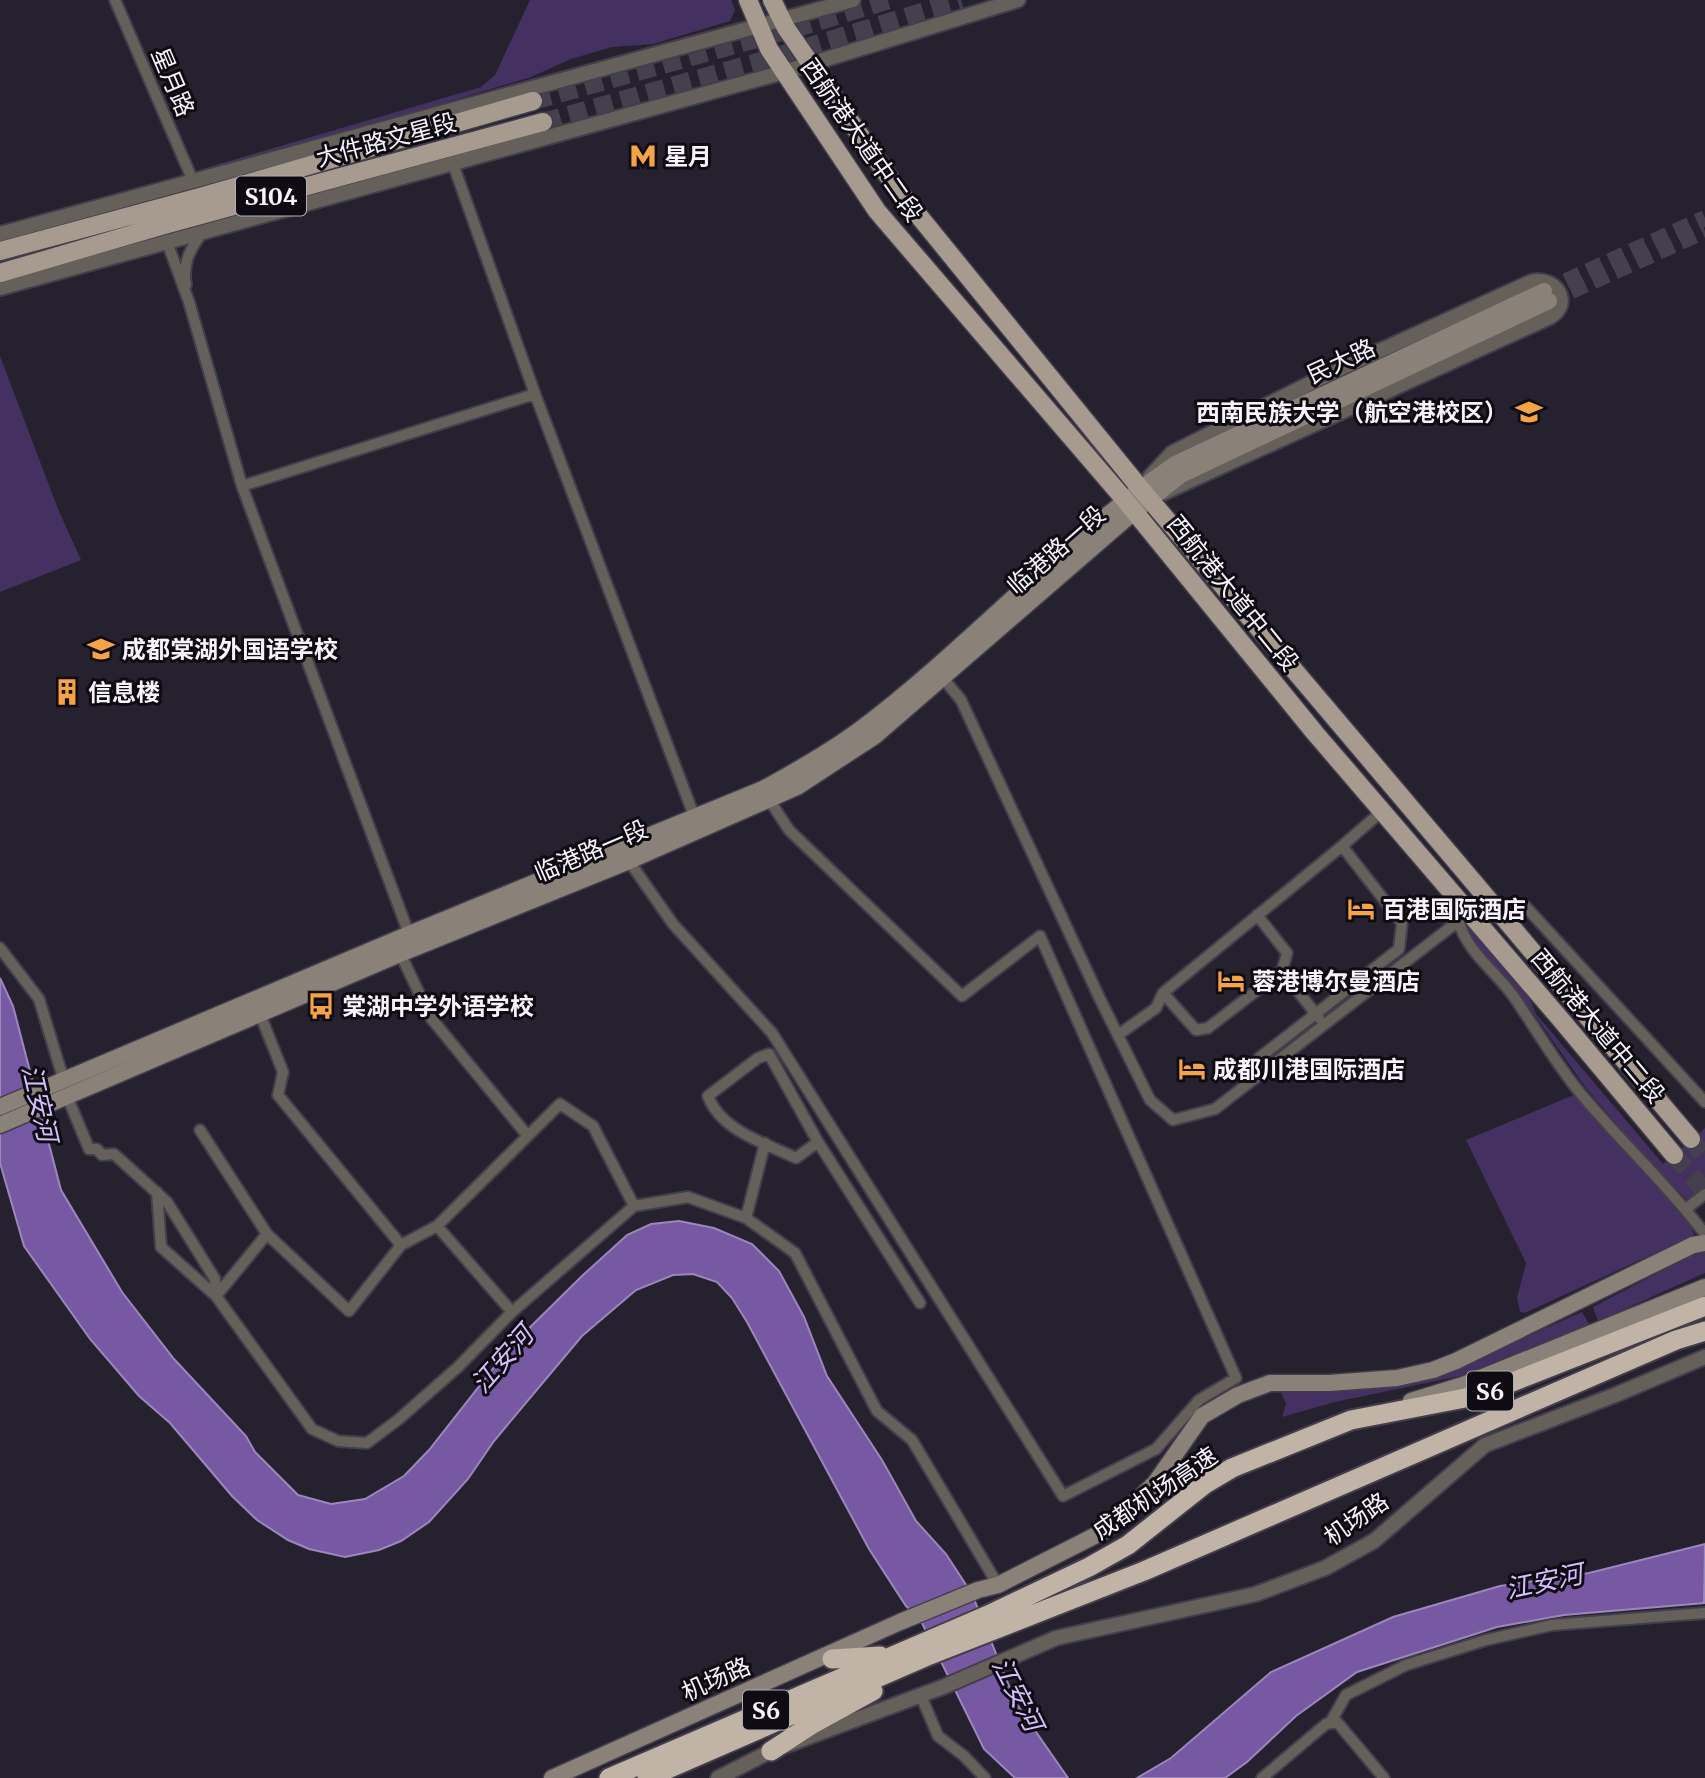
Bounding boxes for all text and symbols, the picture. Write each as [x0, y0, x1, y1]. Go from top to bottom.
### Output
street label: 星月路 [145, 43, 201, 121]
street label: 西航港大道中二段 [794, 52, 930, 228]
street label: 大件路文星段 [312, 106, 460, 174]
metro station icon: 星月 [628, 141, 658, 171]
place label: 星月 [664, 141, 712, 172]
road number: S104 [236, 176, 306, 216]
street label: 民大路 [1302, 332, 1380, 390]
place label: 西南民族大学（航空港校区） [1196, 397, 1508, 428]
school or university icon: 西南民族大学（航空港校区） [1514, 397, 1544, 427]
street label: 临港路一段 [1001, 499, 1111, 601]
street label: 西航港大道中二段 [1161, 509, 1305, 677]
school or university icon: 成都棠湖外国语学校 [86, 634, 116, 664]
place label: 成都棠湖外国语学校 [122, 634, 338, 665]
building icon: 信息楼 [52, 677, 82, 707]
place label: 信息楼 [88, 677, 160, 708]
street label: 临港路一段 [530, 813, 652, 889]
hotel icon: 百港国际酒店 [1346, 894, 1376, 924]
place label: 百港国际酒店 [1382, 894, 1526, 925]
street label: 西航港大道中二段 [1524, 942, 1672, 1110]
hotel icon: 蓉港博尔曼酒店 [1216, 966, 1246, 996]
place label: 蓉港博尔曼酒店 [1252, 966, 1420, 997]
bus stop icon: 棠湖中学外语学校 [306, 991, 336, 1021]
place label: 棠湖中学外语学校 [342, 991, 534, 1022]
hotel icon: 成都川港国际酒店 [1177, 1054, 1207, 1084]
place label: 成都川港国际酒店 [1213, 1054, 1405, 1085]
water label: 江安河 [15, 1061, 66, 1150]
water label: 江安河 [464, 1315, 543, 1399]
road number: S6 [1467, 1372, 1513, 1410]
street label: 成都机场高速 [1087, 1440, 1223, 1546]
street label: 机场路 [1318, 1486, 1394, 1552]
water label: 江安河 [1502, 1556, 1590, 1605]
street label: 机场路 [677, 1650, 755, 1708]
water label: 江安河 [986, 1652, 1053, 1741]
road number: S6 [743, 1690, 789, 1730]

